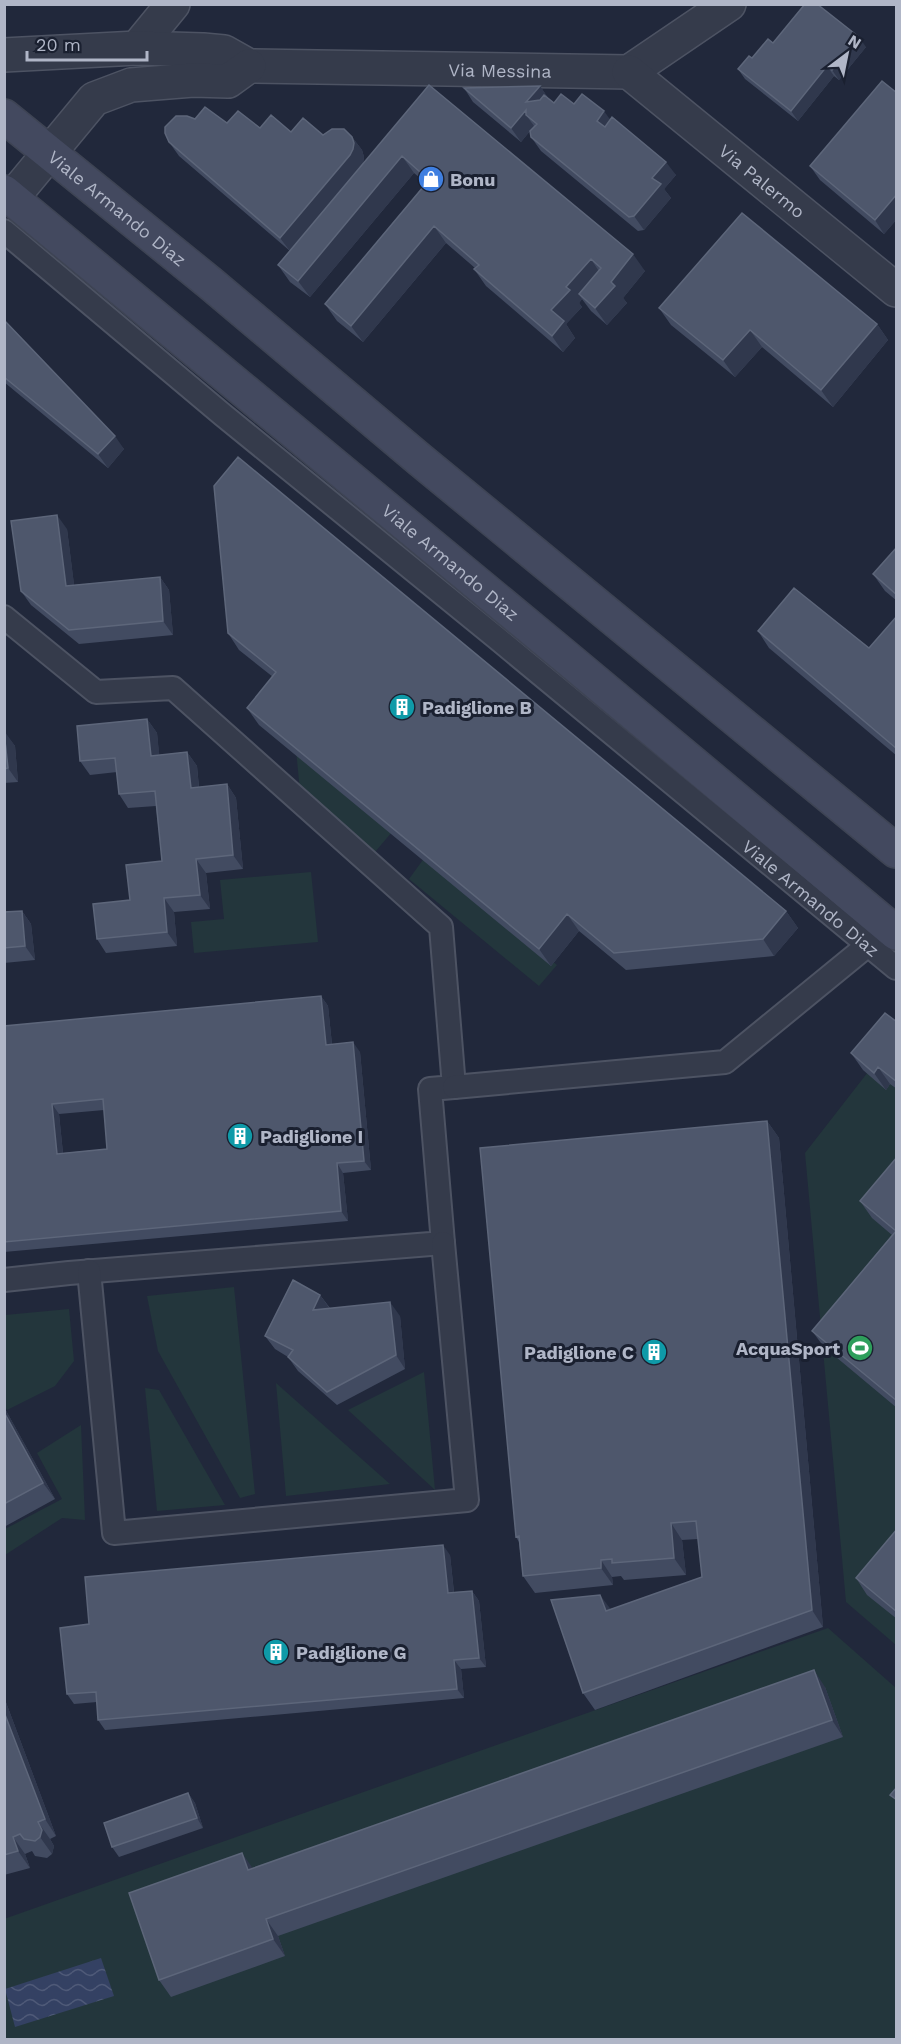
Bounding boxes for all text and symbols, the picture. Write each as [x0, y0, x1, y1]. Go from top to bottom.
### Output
scale bar [27, 24, 147, 62]
north arrow [817, 24, 877, 84]
text: N [845, 31, 865, 53]
text: 20 m [36, 34, 81, 55]
street label: Via Messina [448, 59, 552, 81]
street label: Via Palermo [715, 140, 809, 222]
street label: Viale Armando Diaz [44, 146, 191, 270]
shop icon: Bonu [416, 164, 446, 194]
place label: Bonu [450, 169, 495, 190]
street label: Viale Armando Diaz [378, 499, 524, 625]
building icon: Padiglione B [387, 692, 417, 722]
place label: Padiglione B [422, 697, 532, 718]
street label: Viale Armando Diaz [738, 835, 884, 961]
building icon: Padiglione I [225, 1121, 255, 1151]
place label: Padiglione I [260, 1126, 363, 1147]
sports icon: AcquaSport [845, 1333, 875, 1363]
building icon: Padiglione C [639, 1337, 669, 1367]
place label: AcquaSport [736, 1338, 840, 1359]
place label: Padiglione C [524, 1342, 634, 1363]
building icon: Padiglione G [261, 1637, 291, 1667]
place label: Padiglione G [296, 1642, 407, 1663]

